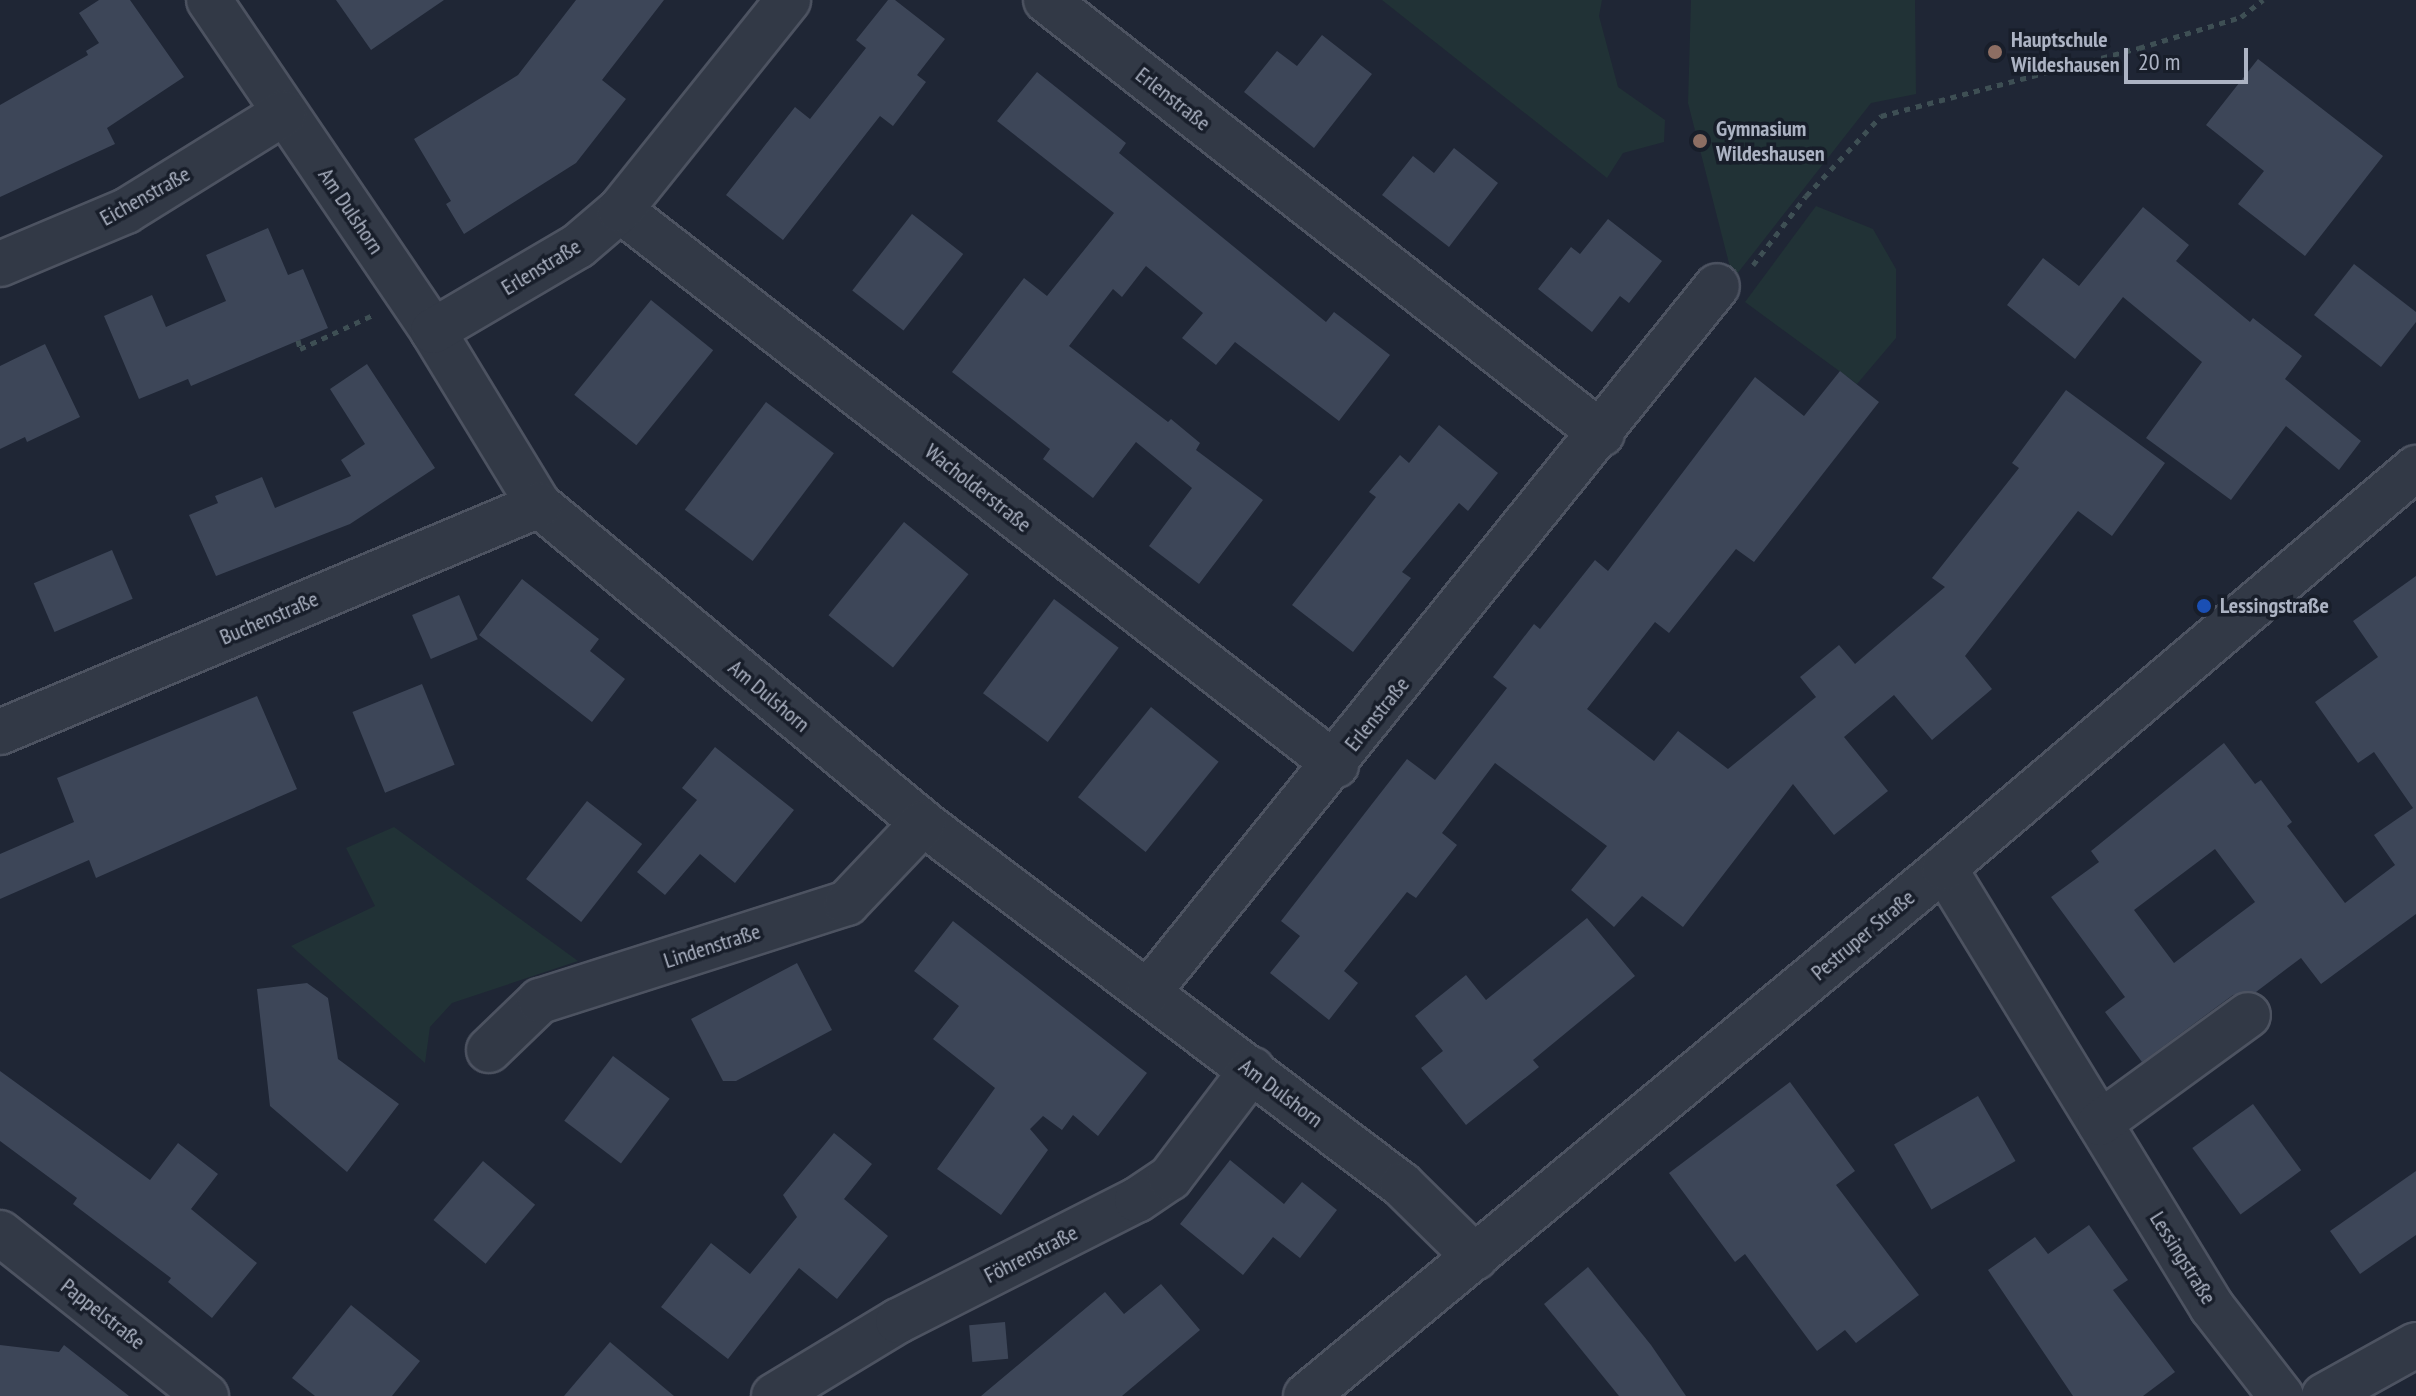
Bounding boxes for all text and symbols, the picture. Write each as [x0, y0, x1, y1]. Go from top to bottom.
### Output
place label: Hauptschule Wildeshausen [2011, 26, 2120, 78]
scale bar [2128, 32, 2252, 82]
marker: Hauptschule Wildeshausen [1986, 43, 2004, 61]
text: 20 m [2138, 46, 2180, 77]
street label: Erlenstraße [1130, 62, 1216, 136]
place label: Gymnasium Wildeshausen [1716, 115, 1825, 166]
marker: Gymnasium Wildeshausen [1691, 132, 1709, 150]
street label: Eichenstraße [95, 161, 195, 231]
street label: Am Dulshorn [313, 163, 389, 259]
street label: Erlenstraße [497, 233, 585, 301]
street label: Wacholderstraße [920, 438, 1036, 538]
street label: Buchenstraße [216, 585, 322, 651]
place label: Lessingstraße [2220, 593, 2329, 619]
marker: Lessingstraße [2195, 597, 2213, 615]
street label: Am Dulshorn [723, 654, 815, 738]
street label: Erlenstraße [1339, 672, 1415, 756]
street label: Pestruper Straße [1806, 884, 1920, 986]
street label: Lindenstraße [660, 918, 764, 974]
street label: Am Dulshorn [1234, 1053, 1328, 1133]
street label: Lessingstraße [2144, 1207, 2222, 1309]
street label: Föhrenstraße [980, 1219, 1082, 1289]
street label: Pappelstraße [56, 1273, 150, 1355]

